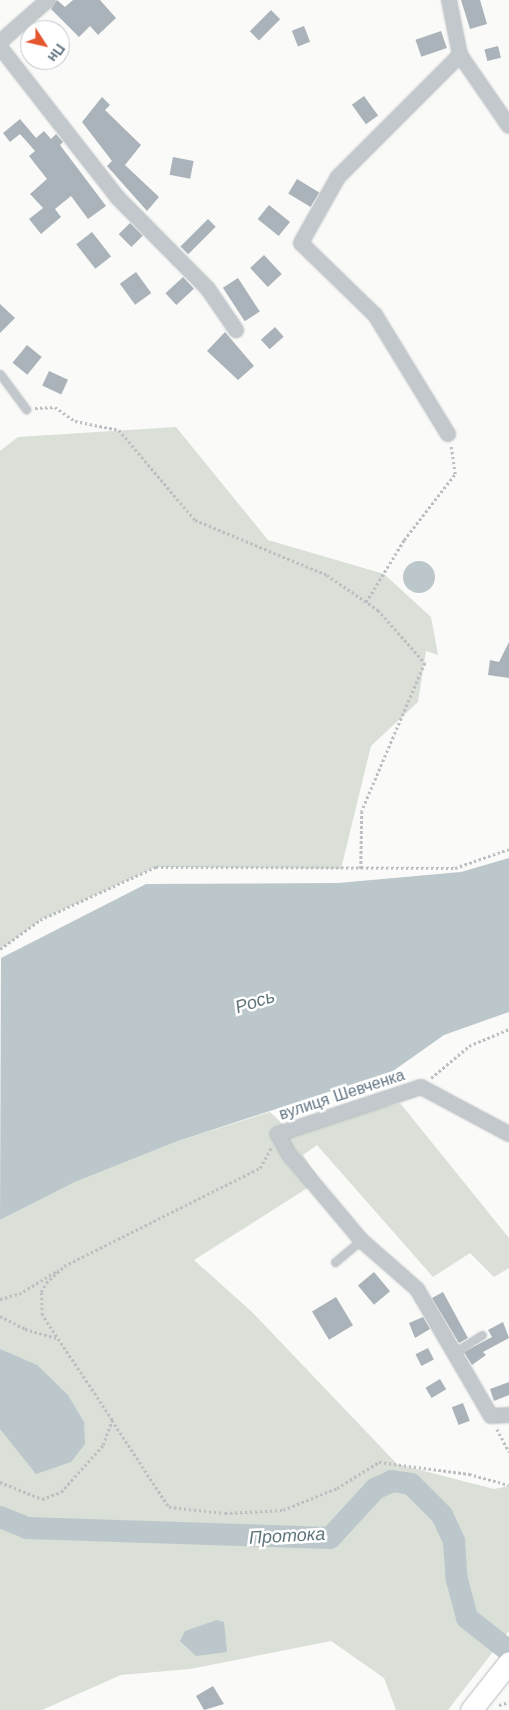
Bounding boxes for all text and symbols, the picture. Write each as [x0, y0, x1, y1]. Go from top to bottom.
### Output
north arrow [20, 20, 70, 70]
text: Пн [45, 41, 68, 65]
water label: Рось [233, 986, 277, 1018]
street label: вулиця Шевченка [277, 1066, 407, 1124]
water label: Протока [248, 1523, 326, 1549]

